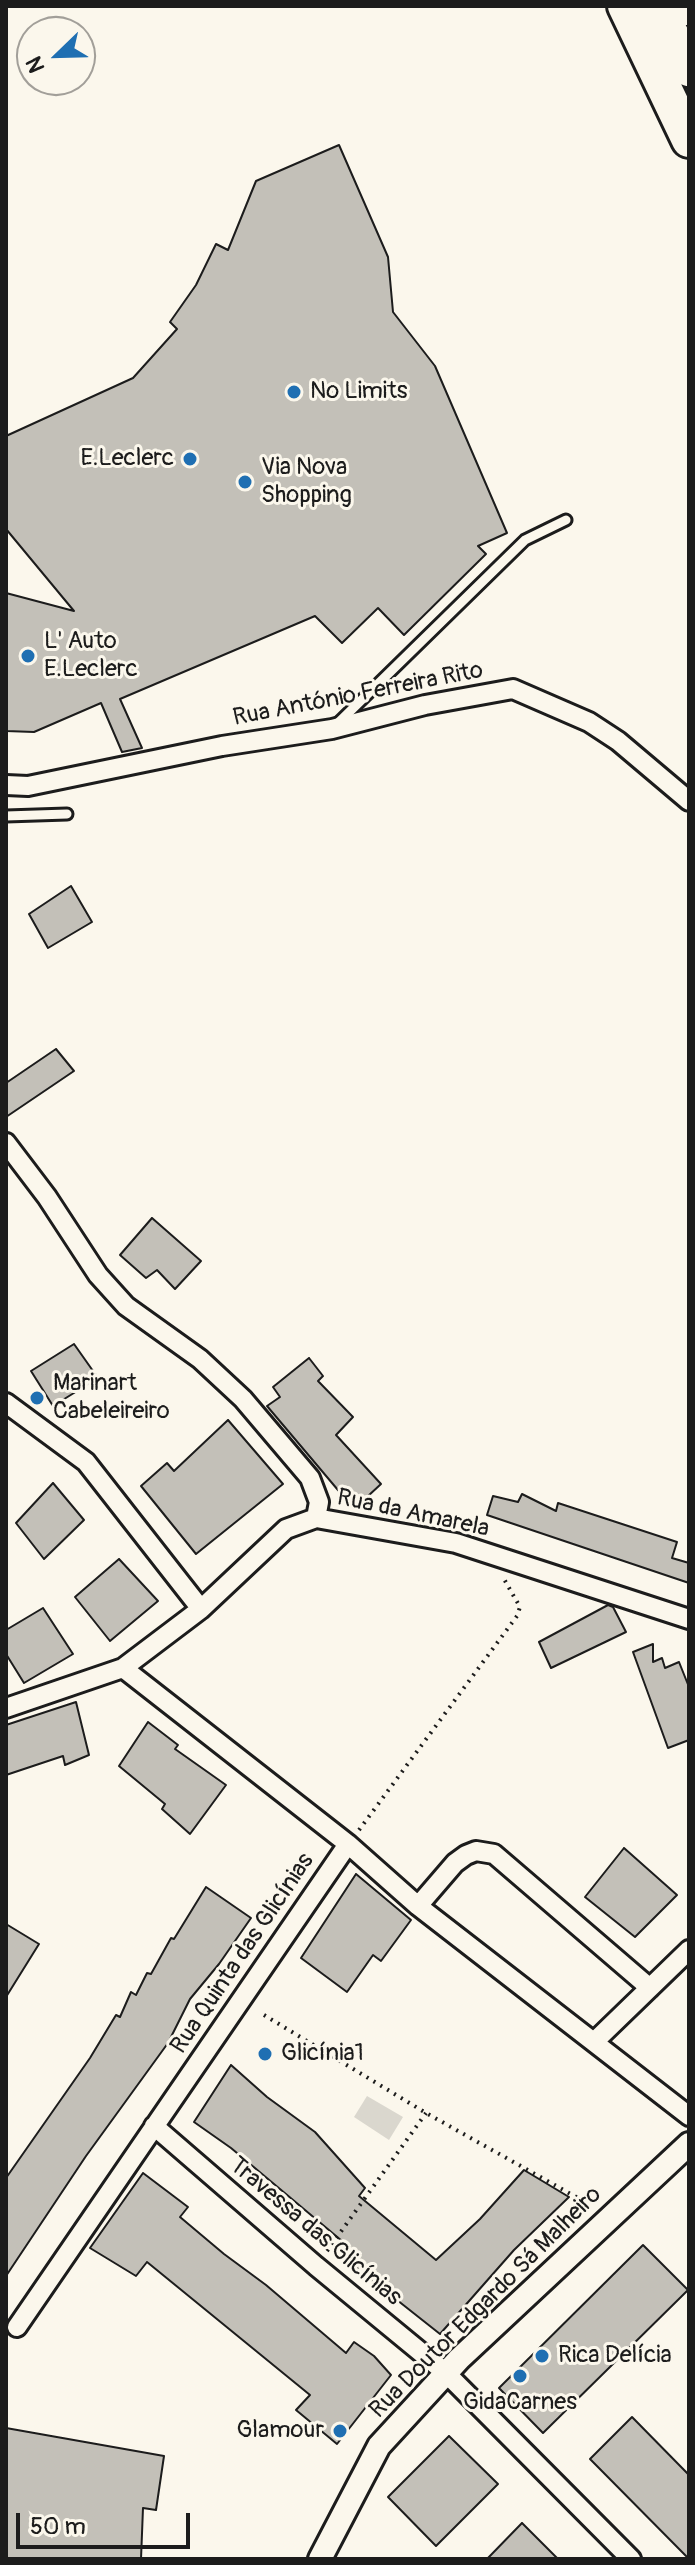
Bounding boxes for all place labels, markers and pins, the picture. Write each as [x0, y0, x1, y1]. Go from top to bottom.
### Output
place label: No Limits [310, 378, 408, 406]
marker: No Limits [285, 383, 303, 401]
place label: E.Leclerc [80, 445, 174, 473]
marker: E.Leclerc [181, 450, 199, 468]
place label: Via Nova Shopping [261, 454, 352, 510]
marker: Via Nova Shopping [236, 473, 254, 491]
place label: L' Auto E.Leclerc [44, 628, 138, 684]
marker: L' Auto E.Leclerc [19, 647, 37, 665]
place label: Marinart Cabeleireiro [53, 1370, 170, 1426]
marker: Marinart Cabeleireiro [28, 1389, 46, 1407]
place label: Glicínia1 [281, 2040, 364, 2068]
marker: Glicínia1 [256, 2045, 274, 2063]
place label: Rica Delícia [558, 2342, 672, 2370]
marker: Rica Delícia [533, 2347, 551, 2365]
marker: GidaCarnes [511, 2367, 529, 2385]
place label: GidaCarnes [463, 2389, 577, 2417]
place label: Glamour [237, 2417, 324, 2445]
marker: Glamour [331, 2422, 349, 2440]

